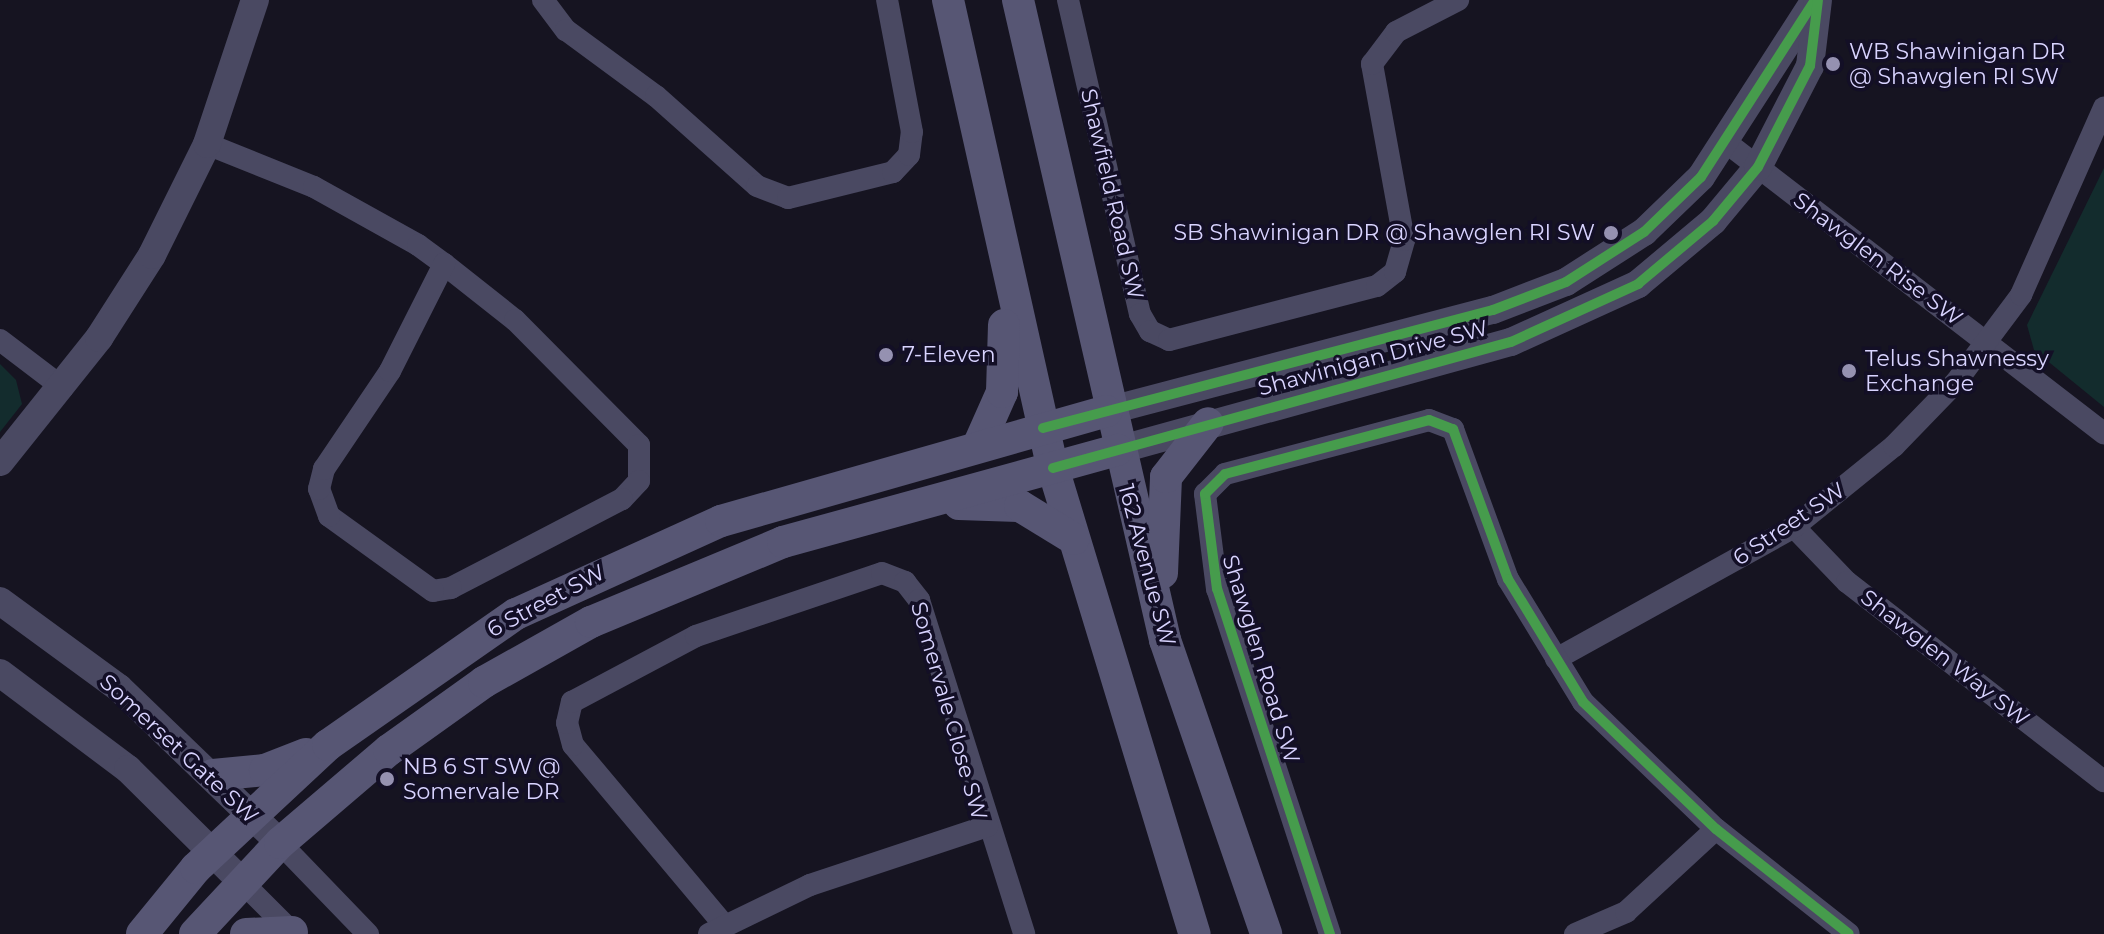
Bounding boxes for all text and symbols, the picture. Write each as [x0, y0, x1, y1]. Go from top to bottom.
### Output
place label: WB Shawinigan DR @ Shawglen RI SW [1849, 38, 2065, 90]
marker: WB Shawinigan DR @ Shawglen RI SW [1824, 55, 1842, 73]
street label: Shawfield Road SW [1075, 86, 1149, 302]
street label: Shawglen Rise SW [1788, 187, 1968, 331]
place label: SB Shawinigan DR @ Shawglen RI SW [1174, 220, 1595, 246]
marker: SB Shawinigan DR @ Shawglen RI SW [1602, 224, 1620, 242]
street label: Shawinigan Drive SW [1255, 315, 1491, 401]
place label: 7-Eleven [902, 342, 996, 368]
place label: Telus Shawnessy Exchange [1865, 345, 2049, 396]
marker: 7-Eleven [877, 346, 895, 364]
marker: Telus Shawnessy Exchange [1840, 362, 1858, 380]
street label: 6 Street SW [1728, 477, 1850, 571]
street label: 162 Avenue SW [1113, 481, 1181, 649]
street label: Shawglen Road SW [1217, 552, 1305, 766]
street label: 6 Street SW [483, 559, 609, 643]
street label: Shawglen Way SW [1855, 584, 2035, 732]
street label: Somervale Close SW [905, 599, 993, 823]
street label: Somerset Gate SW [94, 669, 264, 829]
place label: NB 6 ST SW @ Somervale DR [403, 753, 561, 804]
marker: NB 6 ST SW @ Somervale DR [378, 770, 396, 788]

